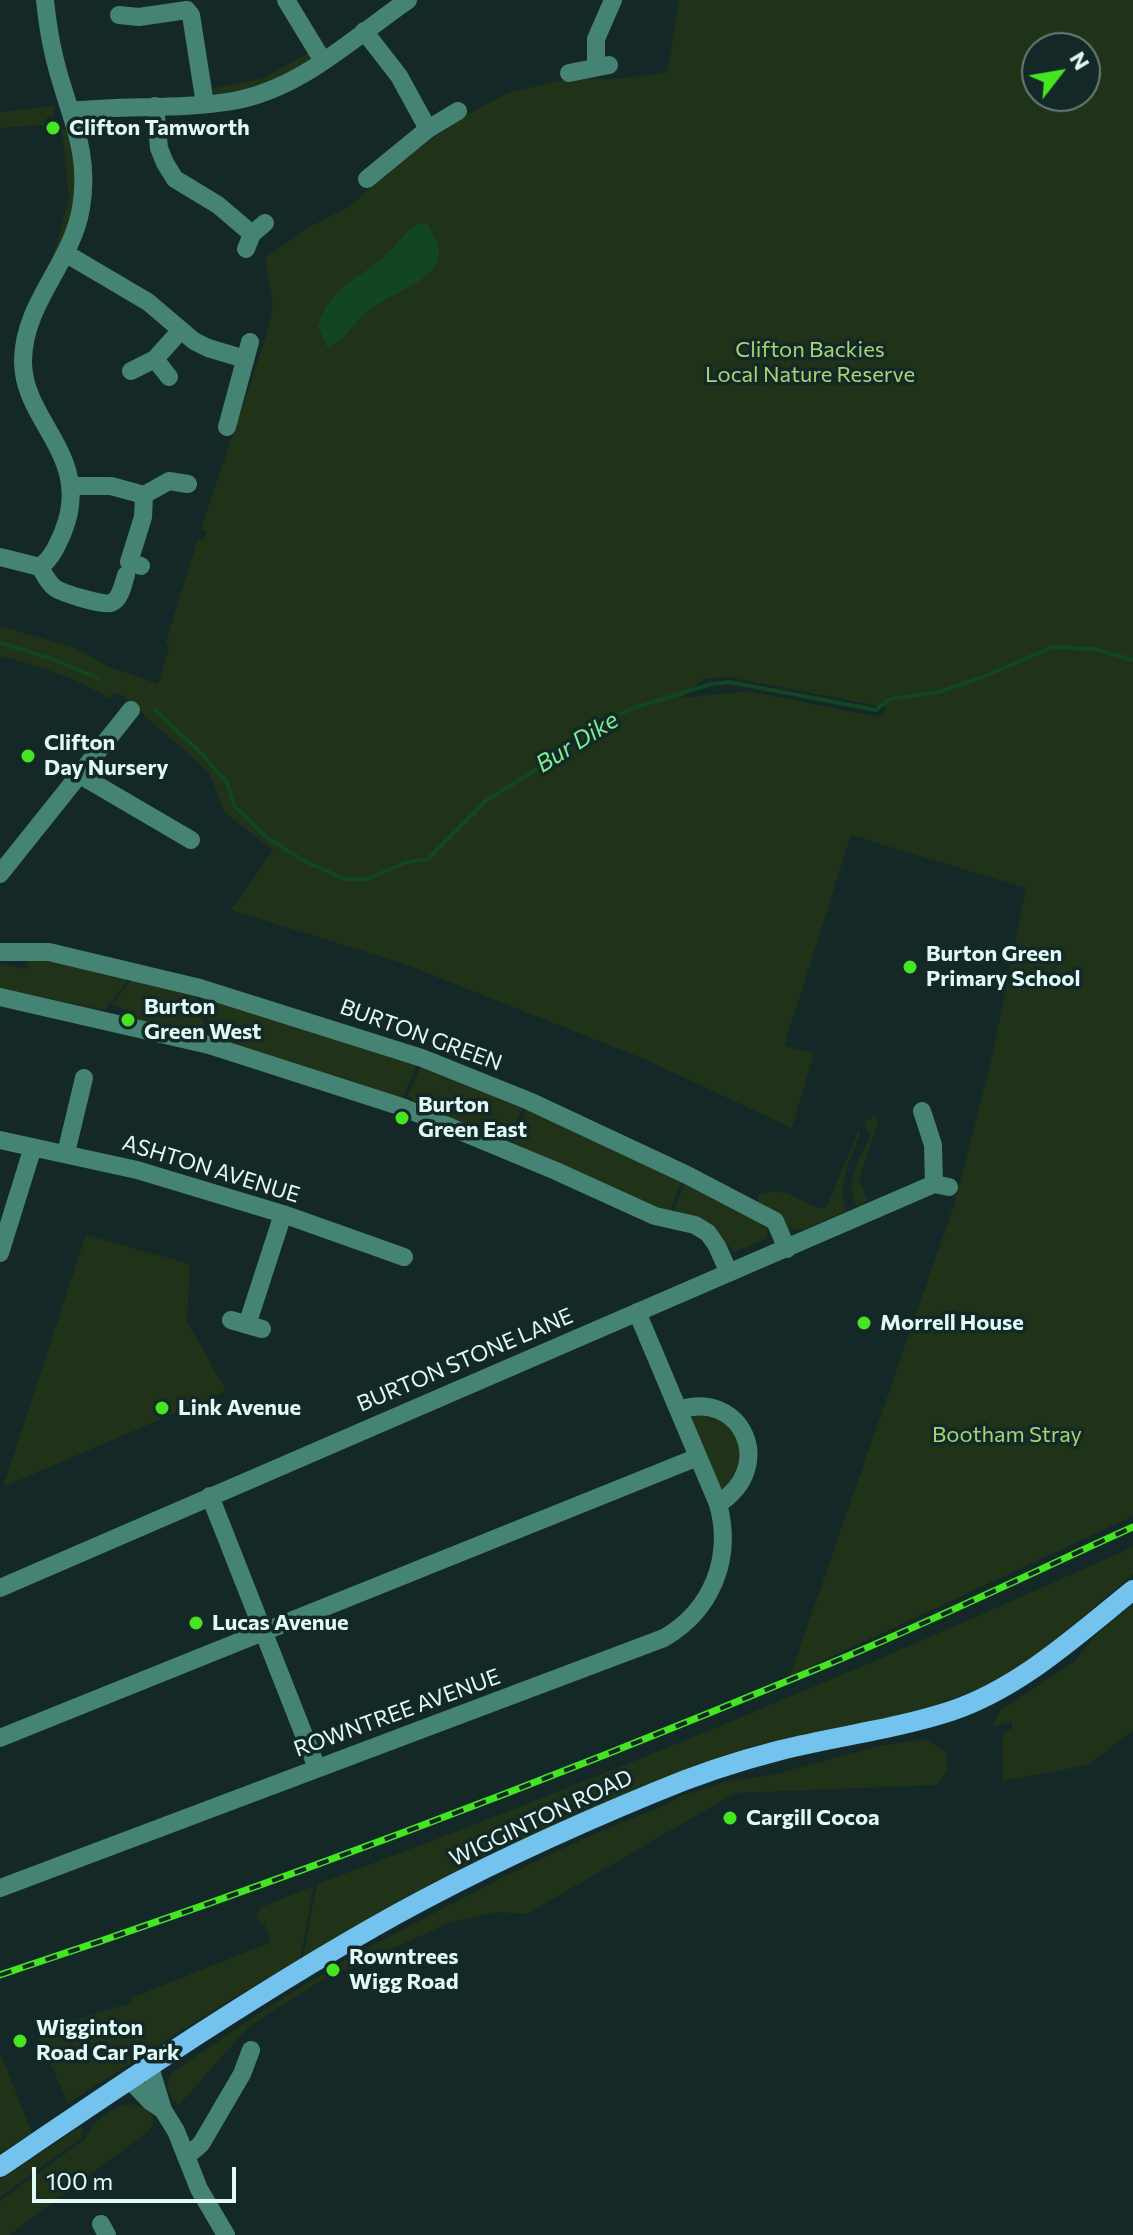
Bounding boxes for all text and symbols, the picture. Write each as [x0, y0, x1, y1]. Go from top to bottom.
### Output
north arrow [1021, 32, 1101, 112]
text: N [1064, 46, 1096, 74]
place label: Clifton Tamworth [69, 115, 250, 141]
marker: Clifton Tamworth [44, 119, 62, 137]
park label: Clifton Backies Local Nature Reserve [705, 337, 915, 388]
water label: Bur Dike [530, 705, 624, 779]
place label: Clifton Day Nursery [44, 730, 169, 782]
marker: Clifton Day Nursery [19, 747, 37, 765]
place label: Burton Green Primary School [926, 941, 1081, 992]
marker: Burton Green Primary School [901, 958, 919, 976]
street label: BURTON GREEN [336, 993, 506, 1077]
place label: Burton Green West [144, 994, 261, 1046]
marker: Burton Green West [119, 1011, 137, 1029]
place label: Burton Green East [418, 1092, 527, 1144]
marker: Burton Green East [393, 1109, 411, 1127]
street label: ASHTON AVENUE [119, 1129, 303, 1209]
street label: BURTON STONE LANE [353, 1303, 577, 1417]
place label: Morrell House [880, 1310, 1024, 1336]
marker: Morrell House [855, 1314, 873, 1332]
place label: Link Avenue [178, 1395, 301, 1421]
marker: Link Avenue [153, 1399, 171, 1417]
park label: Bootham Stray [932, 1422, 1082, 1448]
place label: Lucas Avenue [212, 1610, 349, 1636]
marker: Lucas Avenue [187, 1614, 205, 1632]
street label: ROWNTREE AVENUE [290, 1663, 504, 1763]
street label: WIGGINTON ROAD [445, 1764, 637, 1872]
place label: Cargill Cocoa [746, 1805, 880, 1831]
marker: Cargill Cocoa [721, 1809, 739, 1827]
place label: Rowntrees Wigg Road [349, 1944, 459, 1996]
marker: Rowntrees Wigg Road [324, 1961, 342, 1979]
place label: Wigginton Road Car Park [36, 2015, 180, 2066]
marker: Wigginton Road Car Park [11, 2032, 29, 2050]
scale bar [36, 2151, 240, 2201]
text: 100 m [46, 2166, 113, 2195]

